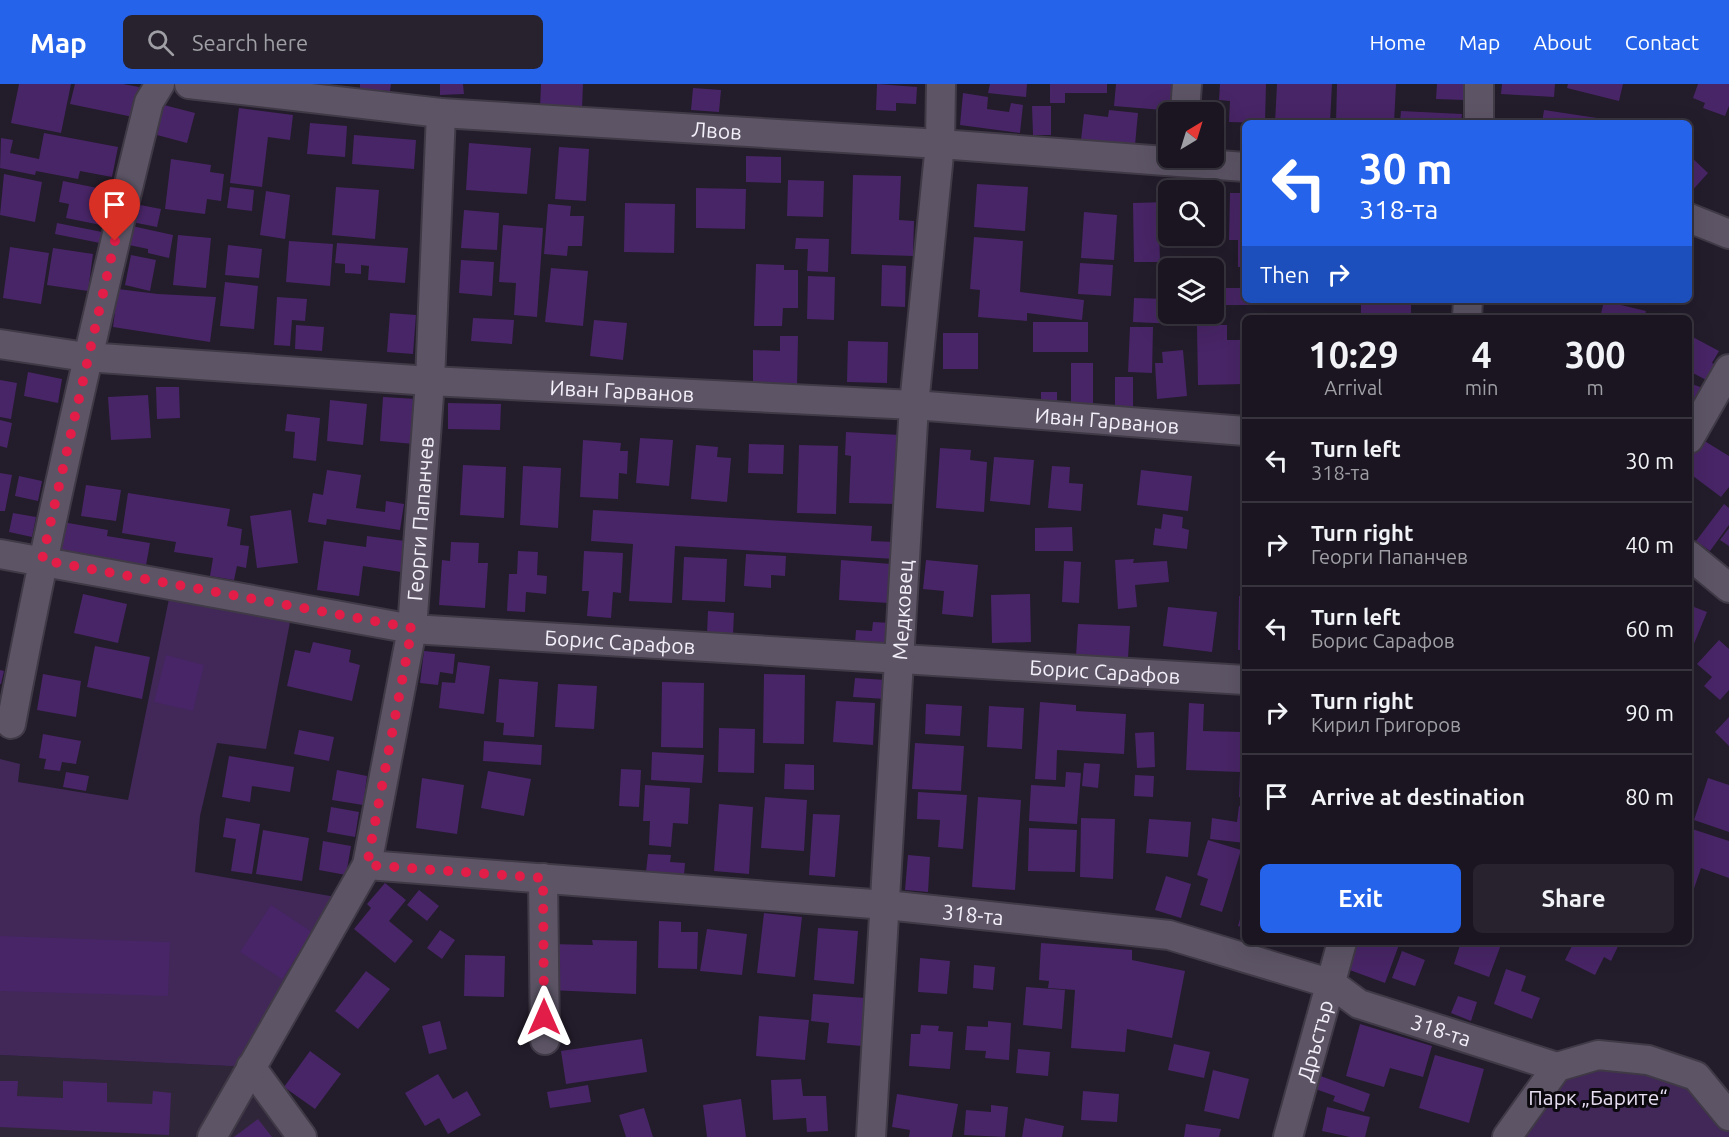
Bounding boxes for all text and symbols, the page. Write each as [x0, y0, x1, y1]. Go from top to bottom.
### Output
search box [123, 15, 543, 69]
icon: search [144, 26, 177, 59]
text: Map [30, 27, 87, 58]
text: Search here [192, 30, 308, 55]
text: Home [1369, 30, 1426, 54]
text: Map [1459, 30, 1500, 54]
text: About [1533, 30, 1592, 54]
text: Contact [1625, 30, 1699, 54]
north arrow [1158, 102, 1224, 168]
map controls [1158, 102, 1224, 324]
street label: Лвов [691, 117, 743, 144]
icon: left [1260, 144, 1338, 222]
text: 30 m [1359, 145, 1453, 192]
pin [89, 179, 140, 241]
button: search [1158, 180, 1224, 246]
icon: arrive [98, 188, 131, 221]
text: 318-та [1359, 194, 1438, 224]
button: layers [1158, 258, 1224, 324]
icon: right [1322, 258, 1355, 291]
text: Then [1260, 262, 1310, 287]
text: 10:29 [1308, 334, 1398, 375]
text: 4 [1471, 334, 1492, 375]
text: 300 [1565, 334, 1626, 375]
street label: Иван Гарванов [549, 375, 695, 406]
text: Arrival [1324, 376, 1383, 399]
text: min [1465, 376, 1498, 399]
text: m [1587, 376, 1604, 399]
street label: Иван Гарванов [1034, 403, 1180, 438]
street label: Георги Папанчев [402, 435, 438, 602]
text: Turn left [1311, 436, 1401, 461]
icon: left [1260, 444, 1293, 477]
text: 30 m [1625, 448, 1674, 473]
text: 318-та [1311, 461, 1370, 484]
text: Turn right [1311, 520, 1413, 545]
icon: right [1260, 528, 1293, 561]
text: 40 m [1625, 532, 1674, 557]
text: Георги Папанчев [1311, 545, 1468, 568]
street label: Медковец [887, 559, 917, 661]
text: Turn left [1311, 604, 1401, 629]
icon: left [1260, 612, 1293, 645]
text: 60 m [1625, 616, 1674, 641]
street label: Борис Сарафов [544, 625, 696, 658]
text: Борис Сарафов [1311, 629, 1455, 652]
street label: Борис Сарафов [1029, 655, 1181, 688]
text: Turn right [1311, 688, 1413, 713]
icon: right [1260, 696, 1293, 729]
text: 90 m [1625, 700, 1674, 725]
text: Кирил Григоров [1311, 713, 1461, 736]
icon: arrive [1260, 780, 1293, 813]
text: Arrive at destination [1311, 784, 1525, 809]
text: 80 m [1625, 784, 1674, 809]
button: Exit [1260, 864, 1461, 933]
button: Share [1473, 864, 1674, 933]
street label: 318-та [941, 899, 1005, 929]
position arrow [512, 985, 576, 1049]
street label: Дръстър [1292, 997, 1337, 1084]
street label: 318-та [1408, 1009, 1474, 1051]
park label: Парк „Барите“ [1528, 1085, 1668, 1109]

